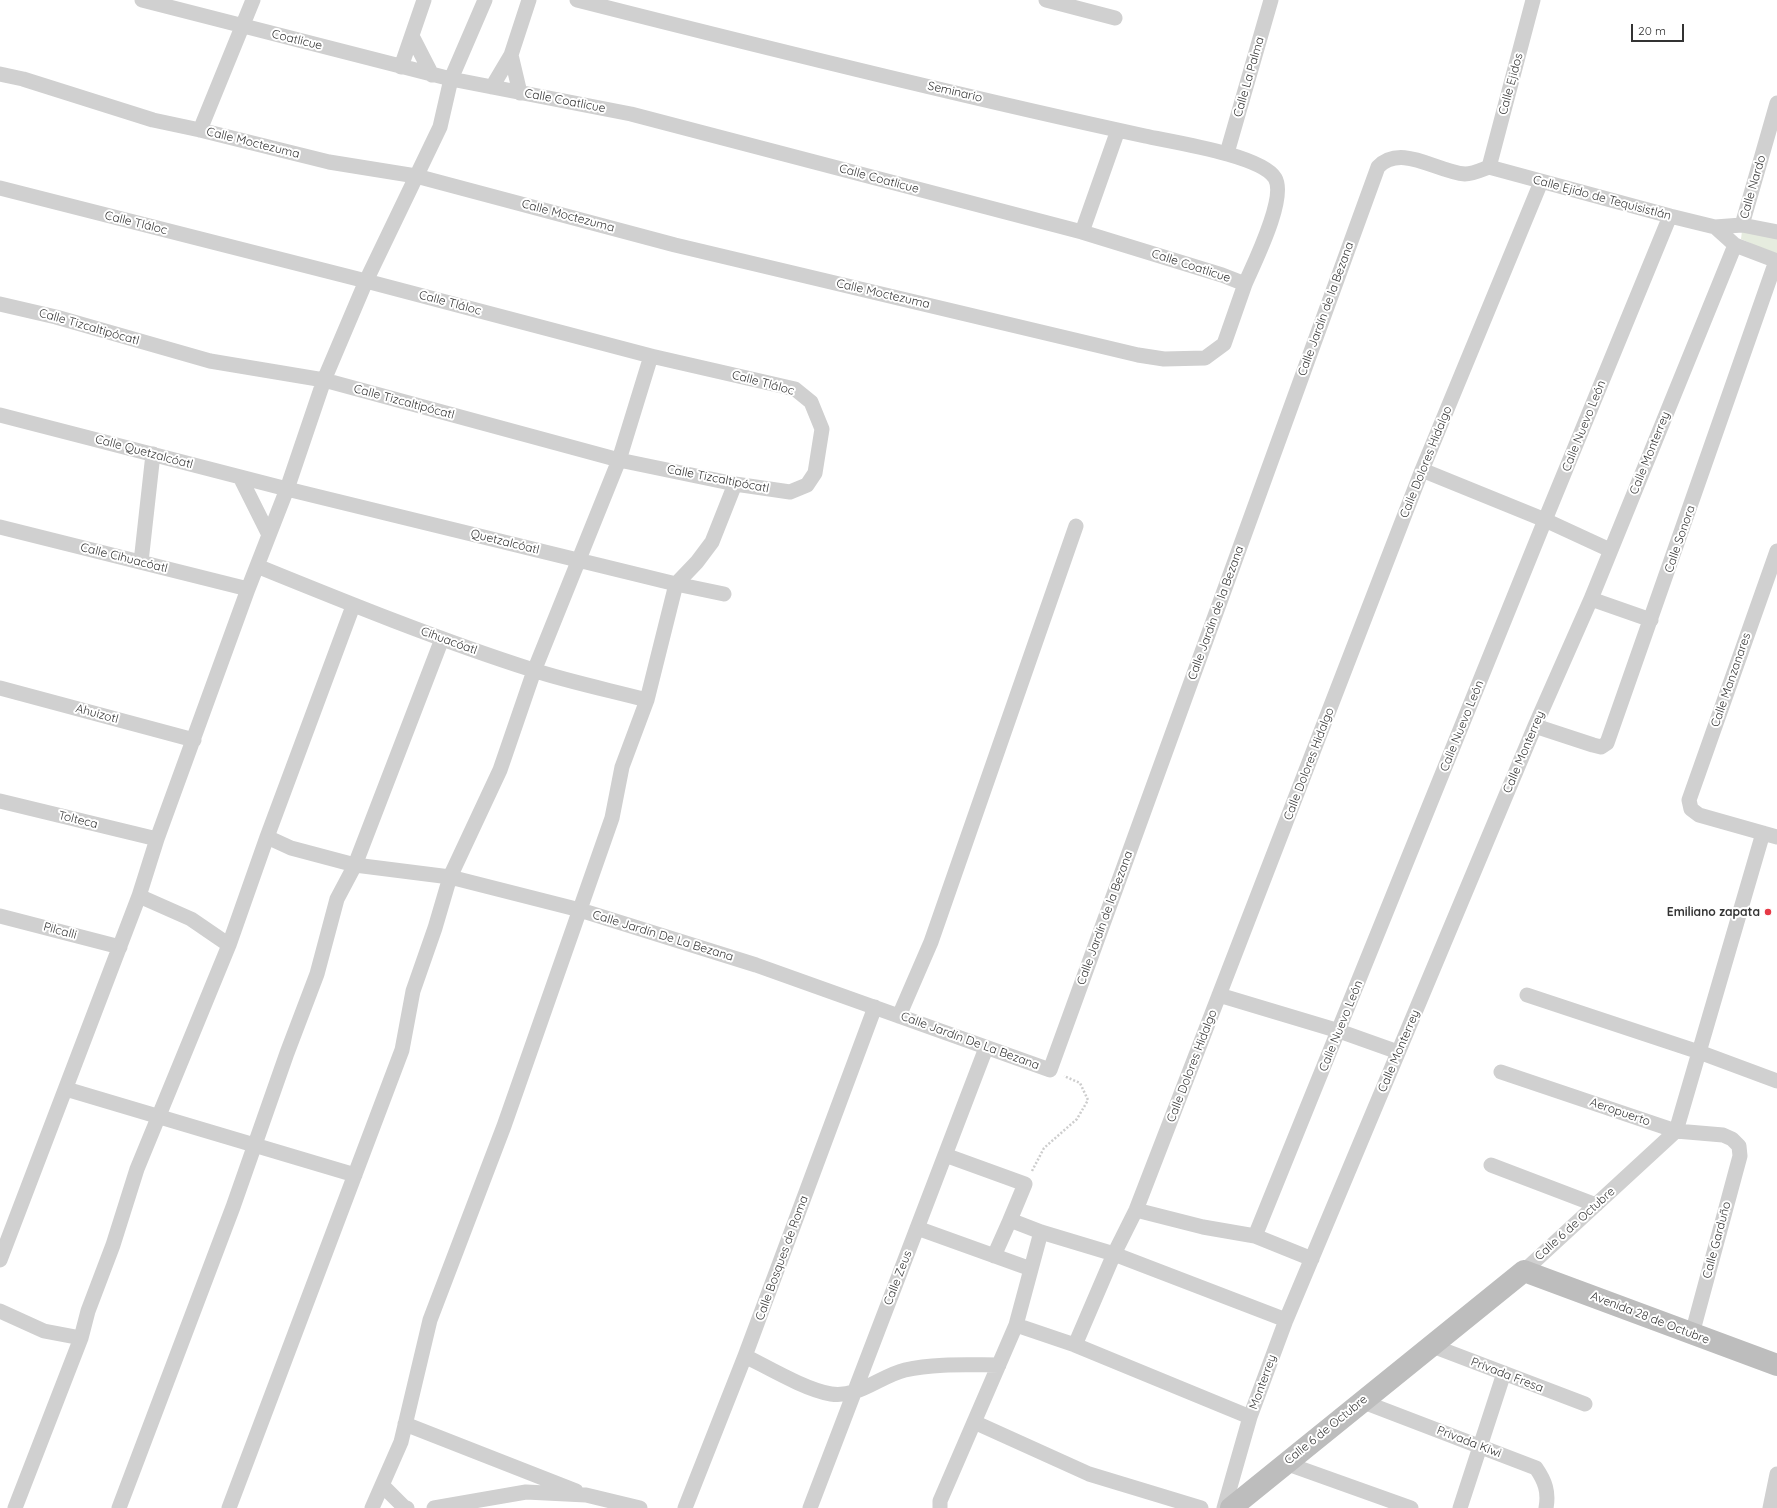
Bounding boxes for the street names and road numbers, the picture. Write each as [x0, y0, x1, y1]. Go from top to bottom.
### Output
street label: Coatlicue [270, 27, 324, 53]
street label: Calle La Palma [1231, 35, 1267, 119]
street label: Calle Ejidos [1496, 52, 1526, 116]
street label: Seminario [926, 79, 984, 105]
street label: Calle Coatlicue [523, 86, 607, 116]
street label: Calle Moctezuma [205, 124, 301, 162]
street label: Calle Nardo [1737, 154, 1769, 220]
street label: Calle Coatlicue [837, 161, 921, 197]
street label: Calle Ejido de Tequisistlán [1531, 173, 1673, 223]
street label: Calle Moctezuma [520, 197, 616, 235]
street label: Calle Tláloc [103, 208, 169, 238]
street label: Calle Jardín de la Bezana [1295, 240, 1357, 378]
street label: Calle Coatlicue [1150, 246, 1232, 286]
street label: Calle Moctezuma [835, 276, 931, 312]
street label: Calle Tláloc [417, 288, 483, 318]
street label: Calle Tizcaltipócatl [37, 306, 141, 348]
street label: Calle Tláloc [730, 368, 796, 398]
street label: Calle Nuevo León [1559, 378, 1609, 474]
street label: Calle Tizcaltipócatl [352, 382, 456, 422]
street label: Calle Dolores Hidalgo [1397, 404, 1455, 520]
street label: Calle Monterrey [1627, 410, 1673, 496]
street label: Calle Quetzalcóatl [93, 432, 195, 472]
street label: Calle Tizcaltipócatl [666, 462, 770, 496]
street label: Calle Sonora [1662, 503, 1698, 575]
street label: Quetzalcóatl [469, 527, 541, 557]
street label: Calle Cihuacóatl [79, 540, 169, 576]
street label: Calle Jardín de la Bezana [1185, 544, 1247, 682]
street label: Cihuacóatl [419, 624, 479, 658]
street label: Calle Manzanares [1708, 631, 1754, 729]
street label: Calle Nuevo León [1437, 678, 1487, 774]
street label: Ahuizotl [74, 701, 120, 727]
street label: Calle Dolores Hidalgo [1281, 706, 1337, 822]
street label: Calle Monterrey [1500, 709, 1548, 795]
street label: Tolteca [57, 808, 99, 832]
street label: Calle Jardín de la Bezana [1074, 849, 1136, 987]
street label: Calle Jardín De La Bezana [591, 908, 735, 964]
street label: Pilcalli [42, 920, 78, 942]
street label: Calle Nuevo León [1316, 978, 1366, 1074]
street label: Calle Dolores Hidalgo [1164, 1008, 1220, 1124]
street label: Calle Monterrey [1375, 1008, 1423, 1094]
street label: Calle Jardín De La Bezana [899, 1009, 1041, 1073]
street label: Aeropuerto [1588, 1095, 1652, 1129]
street label: Calle 6 de Octubre [1532, 1184, 1618, 1264]
street label: Calle Bosques de Roma [753, 1194, 811, 1322]
street label: Calle Garduño [1700, 1200, 1734, 1280]
street label: Calle Zeus [881, 1249, 915, 1307]
street label: Avenida 28 de Octubre [1588, 1289, 1712, 1347]
street label: Monterrey [1246, 1353, 1280, 1411]
street label: Privada Fresa [1469, 1355, 1545, 1395]
street label: Calle 6 de Octubre [1282, 1392, 1370, 1468]
street label: Privada Kiwi [1435, 1423, 1503, 1461]

